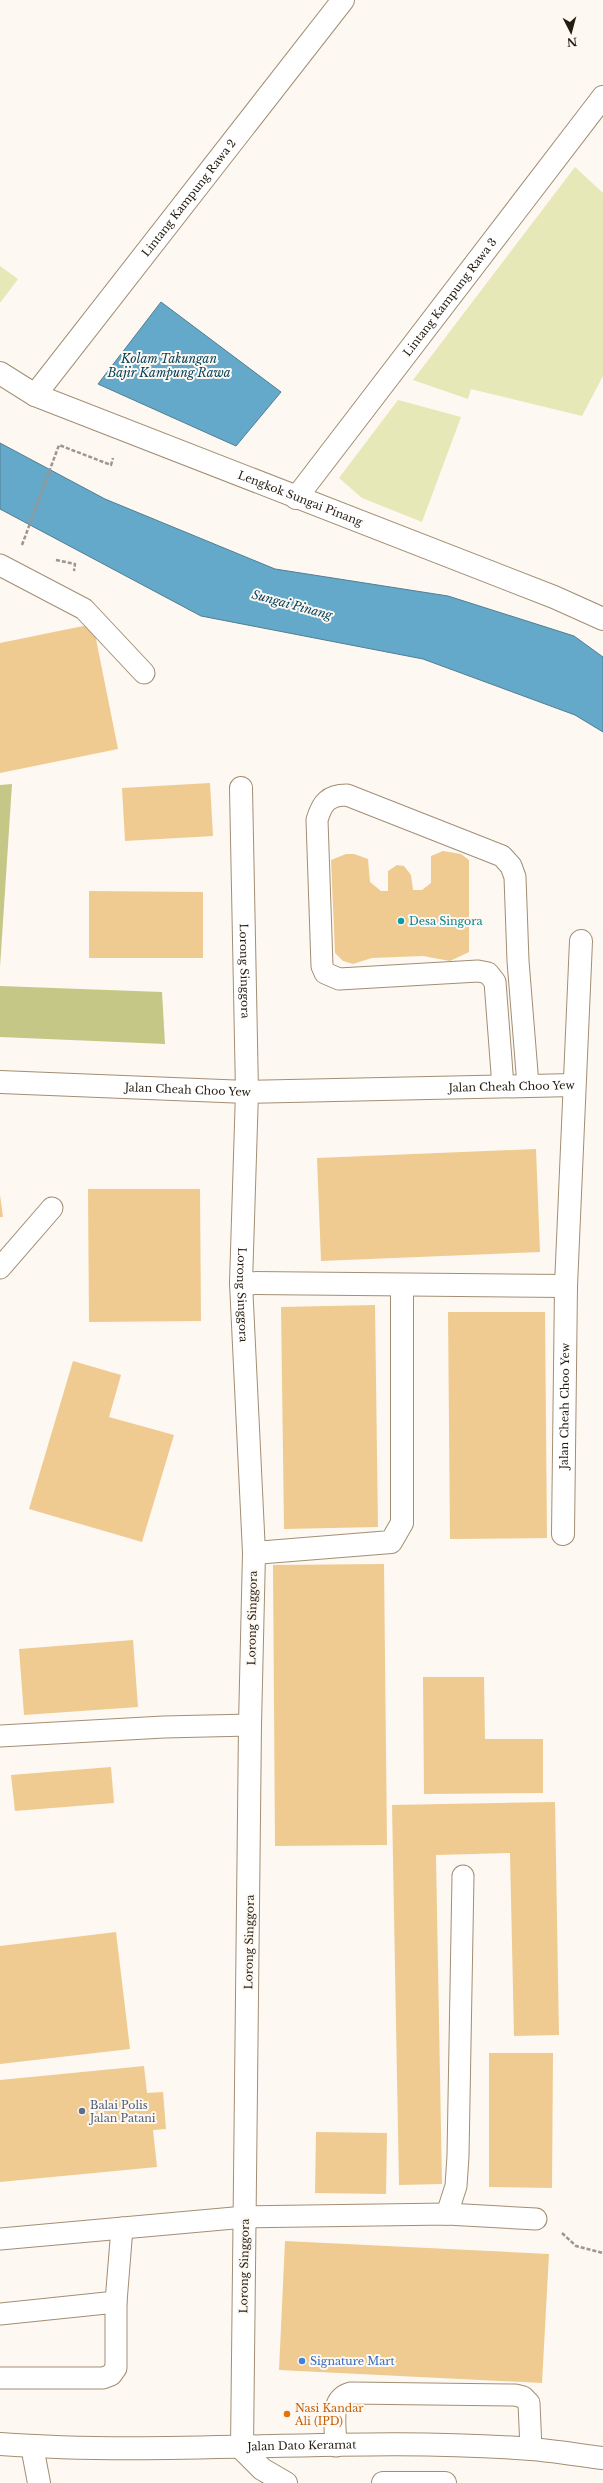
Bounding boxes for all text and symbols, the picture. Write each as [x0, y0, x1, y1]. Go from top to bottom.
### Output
north arrow [551, 12, 591, 52]
text: N [566, 34, 578, 50]
street label: Lintang Kampung Rawa 2 [139, 136, 239, 259]
street label: Lintang Kampung Rawa 3 [400, 235, 500, 359]
water label: Kolam Takungan Bajir Kampung Rawa [107, 351, 231, 380]
street label: Lengkok Sungai Pinang [236, 468, 365, 529]
water label: Sungai Pinang [250, 587, 335, 623]
place label: Desa Singora [409, 914, 484, 928]
marker: Desa Singora [396, 916, 406, 926]
street label: Lorong Singgora [237, 923, 253, 1019]
street label: Jalan Cheah Choo Yew [447, 1078, 576, 1095]
street label: Jalan Cheah Choo Yew [123, 1080, 252, 1099]
street label: Lorong Singgora [234, 1247, 251, 1343]
street label: Jalan Cheah Choo Yew [557, 1342, 572, 1471]
street label: Lorong Singgora [244, 1570, 260, 1666]
street label: Lorong Singgora [241, 1894, 257, 1990]
place label: Balai Polis Jalan Patani [88, 2098, 156, 2125]
marker: Balai Polis Jalan Patani [77, 2106, 87, 2116]
street label: Lorong Singgora [236, 2218, 252, 2314]
place label: Signature Mart [310, 2354, 396, 2368]
marker: Signature Mart [297, 2356, 307, 2366]
place label: Nasi Kandar Ali (IPD) [294, 2401, 364, 2428]
marker: Nasi Kandar Ali (IPD) [282, 2409, 292, 2419]
street label: Jalan Dato Keramat [245, 2437, 357, 2454]

